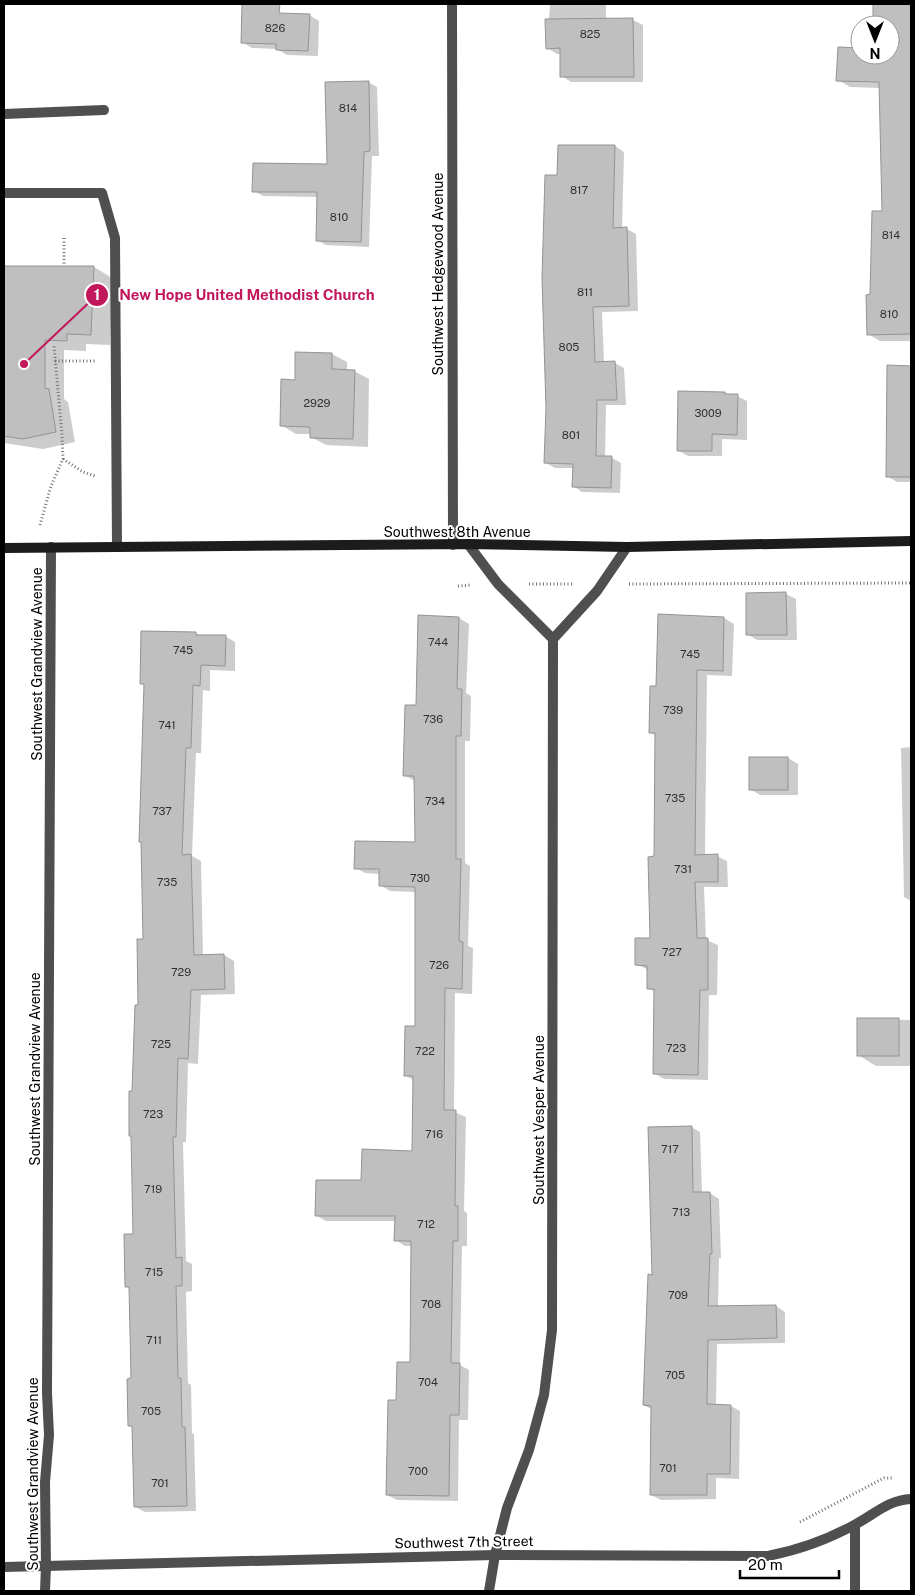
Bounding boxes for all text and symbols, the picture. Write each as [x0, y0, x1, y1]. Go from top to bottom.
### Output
north arrow [850, 15, 900, 65]
house number: 826 [265, 22, 285, 34]
house number: 825 [580, 28, 600, 40]
text: N [870, 45, 880, 61]
house number: 814 [339, 102, 357, 114]
street label: Southwest Hedgewood Avenue [430, 173, 446, 375]
house number: 817 [570, 184, 588, 196]
house number: 810 [330, 211, 348, 223]
house number: 814 [882, 229, 900, 241]
callout: New Hope United Methodist Church [84, 280, 385, 310]
text: 1 [94, 286, 100, 303]
text: New Hope United Methodist Church [119, 286, 375, 303]
house number: 811 [577, 286, 593, 298]
house number: 810 [880, 308, 898, 320]
house number: 805 [559, 341, 579, 353]
house number: 2929 [304, 397, 331, 409]
house number: 3009 [694, 407, 722, 419]
house number: 801 [562, 429, 580, 441]
street label: Southwest 8th Avenue [383, 524, 531, 540]
street label: Southwest Grandview Avenue [29, 567, 45, 761]
house number: 744 [428, 636, 448, 648]
house number: 745 [173, 644, 193, 656]
house number: 745 [680, 648, 700, 660]
house number: 739 [663, 704, 683, 716]
house number: 736 [423, 713, 443, 725]
house number: 741 [158, 719, 176, 731]
house number: 735 [665, 792, 685, 804]
house number: 734 [425, 795, 445, 807]
house number: 737 [152, 805, 172, 817]
house number: 731 [674, 863, 692, 875]
house number: 730 [410, 872, 430, 884]
house number: 735 [157, 876, 177, 888]
house number: 727 [662, 946, 682, 958]
house number: 726 [429, 959, 449, 971]
house number: 729 [171, 966, 191, 978]
street label: Southwest Grandview Avenue [27, 972, 43, 1166]
street label: Southwest Vesper Avenue [531, 1035, 547, 1205]
house number: 725 [151, 1038, 171, 1050]
house number: 723 [666, 1042, 686, 1054]
house number: 722 [415, 1045, 435, 1057]
house number: 723 [143, 1108, 163, 1120]
house number: 716 [425, 1128, 443, 1140]
house number: 717 [661, 1143, 679, 1155]
house number: 719 [144, 1183, 162, 1195]
house number: 713 [672, 1206, 690, 1218]
house number: 712 [417, 1218, 435, 1230]
house number: 715 [145, 1266, 163, 1278]
house number: 709 [668, 1289, 688, 1301]
house number: 708 [421, 1298, 441, 1310]
house number: 711 [146, 1334, 162, 1346]
house number: 705 [665, 1369, 685, 1381]
house number: 704 [418, 1376, 438, 1388]
street label: Southwest Grandview Avenue [25, 1377, 41, 1571]
house number: 705 [141, 1405, 161, 1417]
house number: 701 [659, 1462, 677, 1474]
house number: 700 [408, 1465, 428, 1477]
house number: 701 [151, 1477, 169, 1489]
street label: Southwest 7th Street [394, 1533, 534, 1551]
scale bar [740, 1548, 839, 1580]
text: 20 m [748, 1556, 783, 1573]

